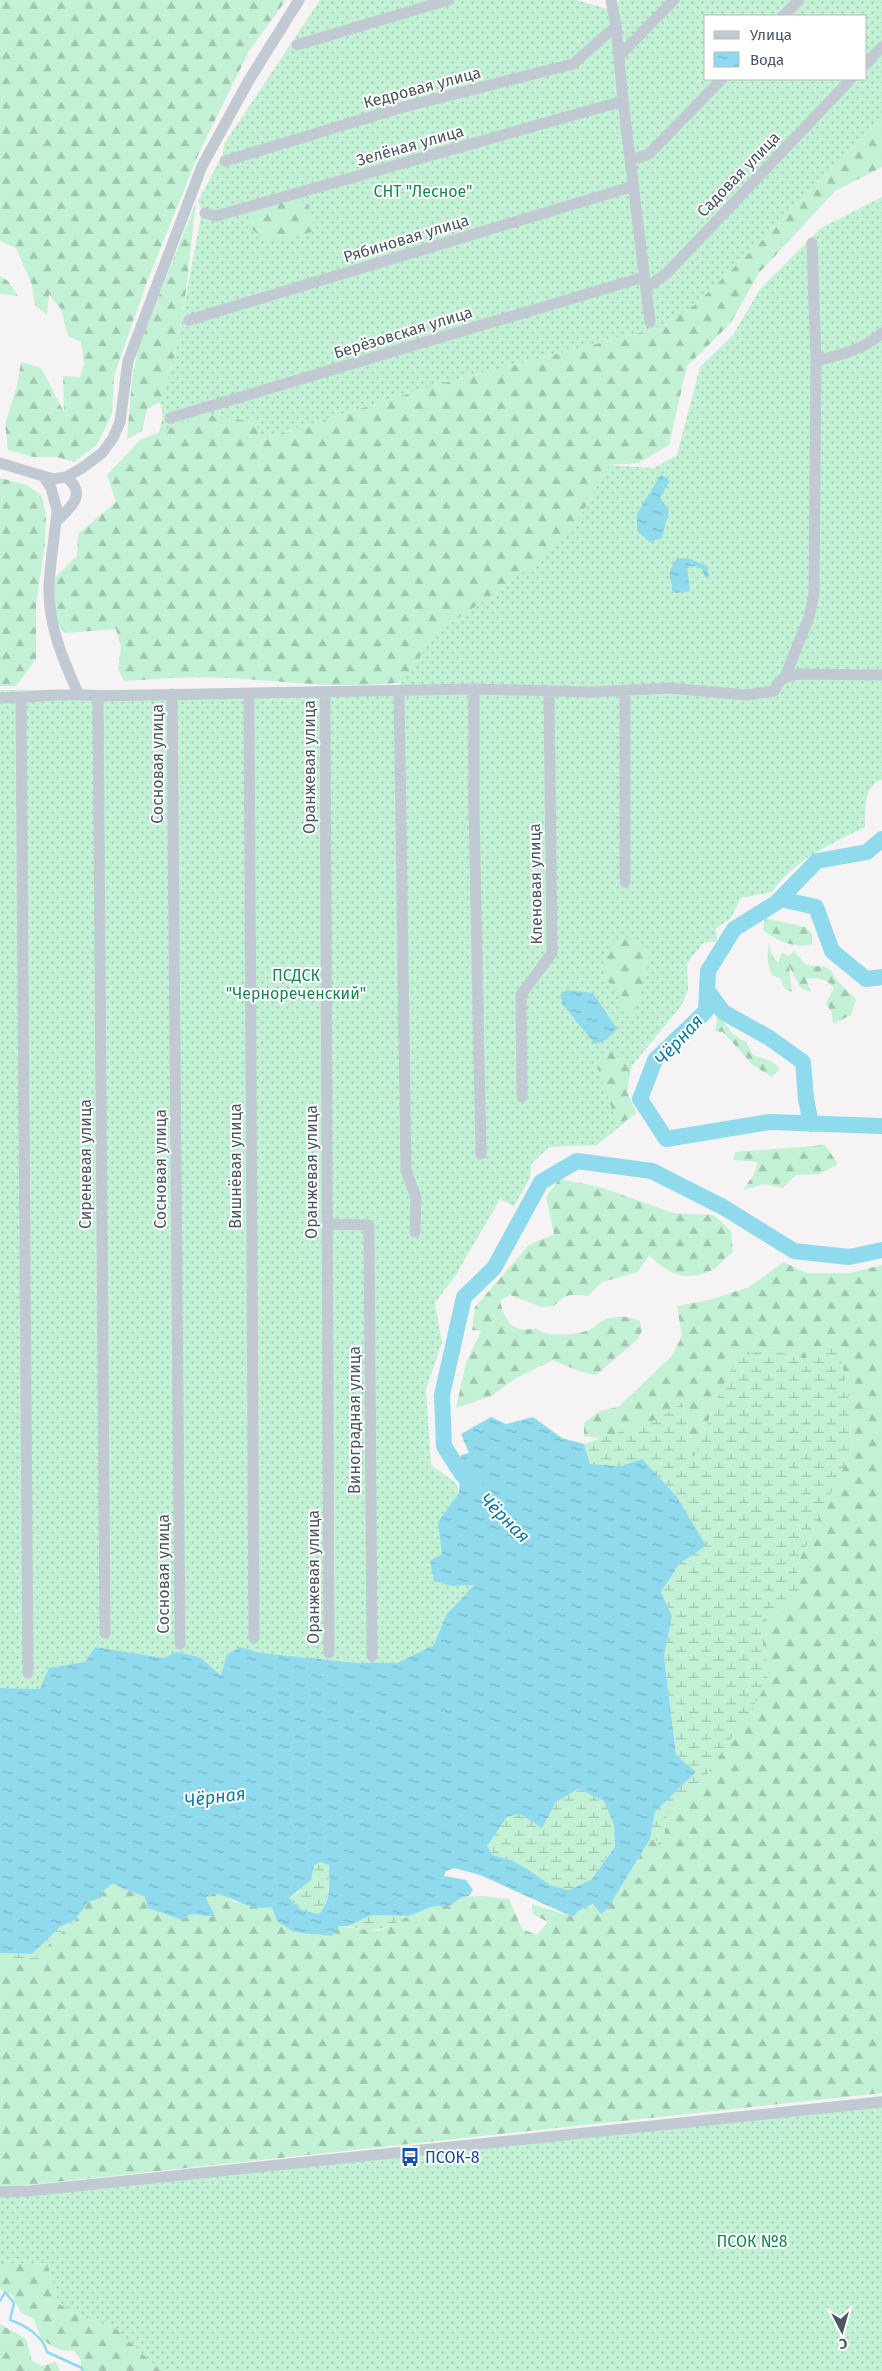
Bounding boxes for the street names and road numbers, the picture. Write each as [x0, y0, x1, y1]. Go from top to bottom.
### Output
street label: Кедровая улица [361, 63, 483, 112]
street label: Зелёная улица [354, 121, 466, 170]
street label: Садовая улица [693, 128, 784, 221]
street label: Рябиновая улица [341, 210, 471, 267]
street label: Берёзовская улица [331, 302, 475, 363]
street label: Оранжевая улица [300, 700, 319, 834]
street label: Сосновая улица [148, 704, 167, 824]
street label: Кленовая улица [525, 823, 546, 945]
street label: Сиреневая улица [76, 1099, 95, 1229]
street label: Вишнёвая улица [226, 1103, 245, 1229]
street label: Оранжевая улица [302, 1105, 321, 1239]
street label: Сосновая улица [151, 1109, 170, 1229]
street label: Виноградная улица [345, 1346, 364, 1494]
street label: Оранжевая улица [304, 1510, 323, 1644]
street label: Сосновая улица [154, 1514, 173, 1634]

